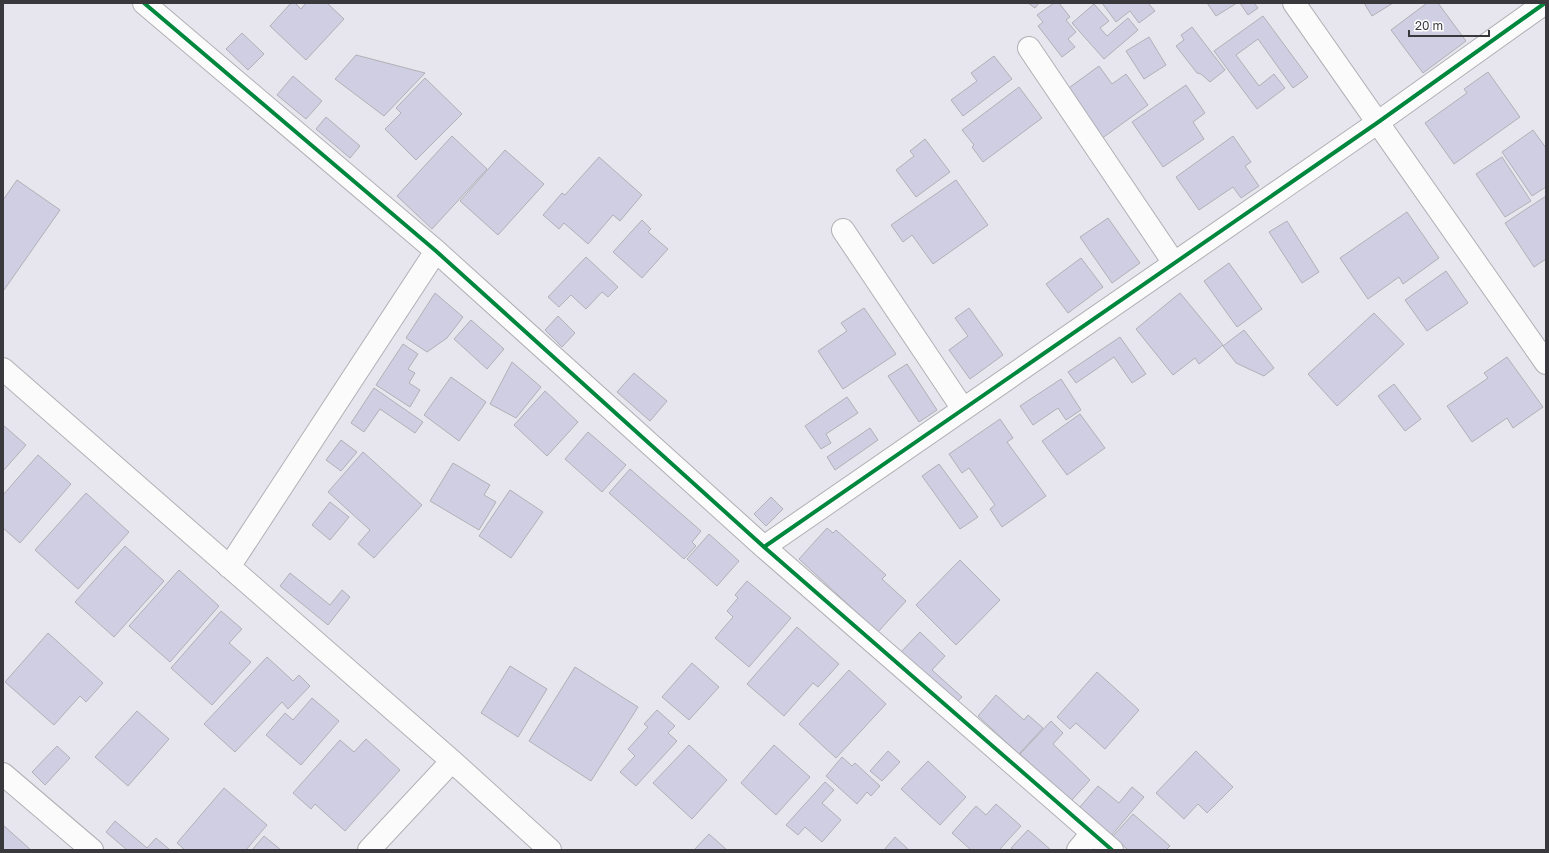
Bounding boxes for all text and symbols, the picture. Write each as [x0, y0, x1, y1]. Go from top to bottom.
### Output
scale bar [1409, 12, 1489, 38]
text: 20 m [1415, 18, 1443, 33]

